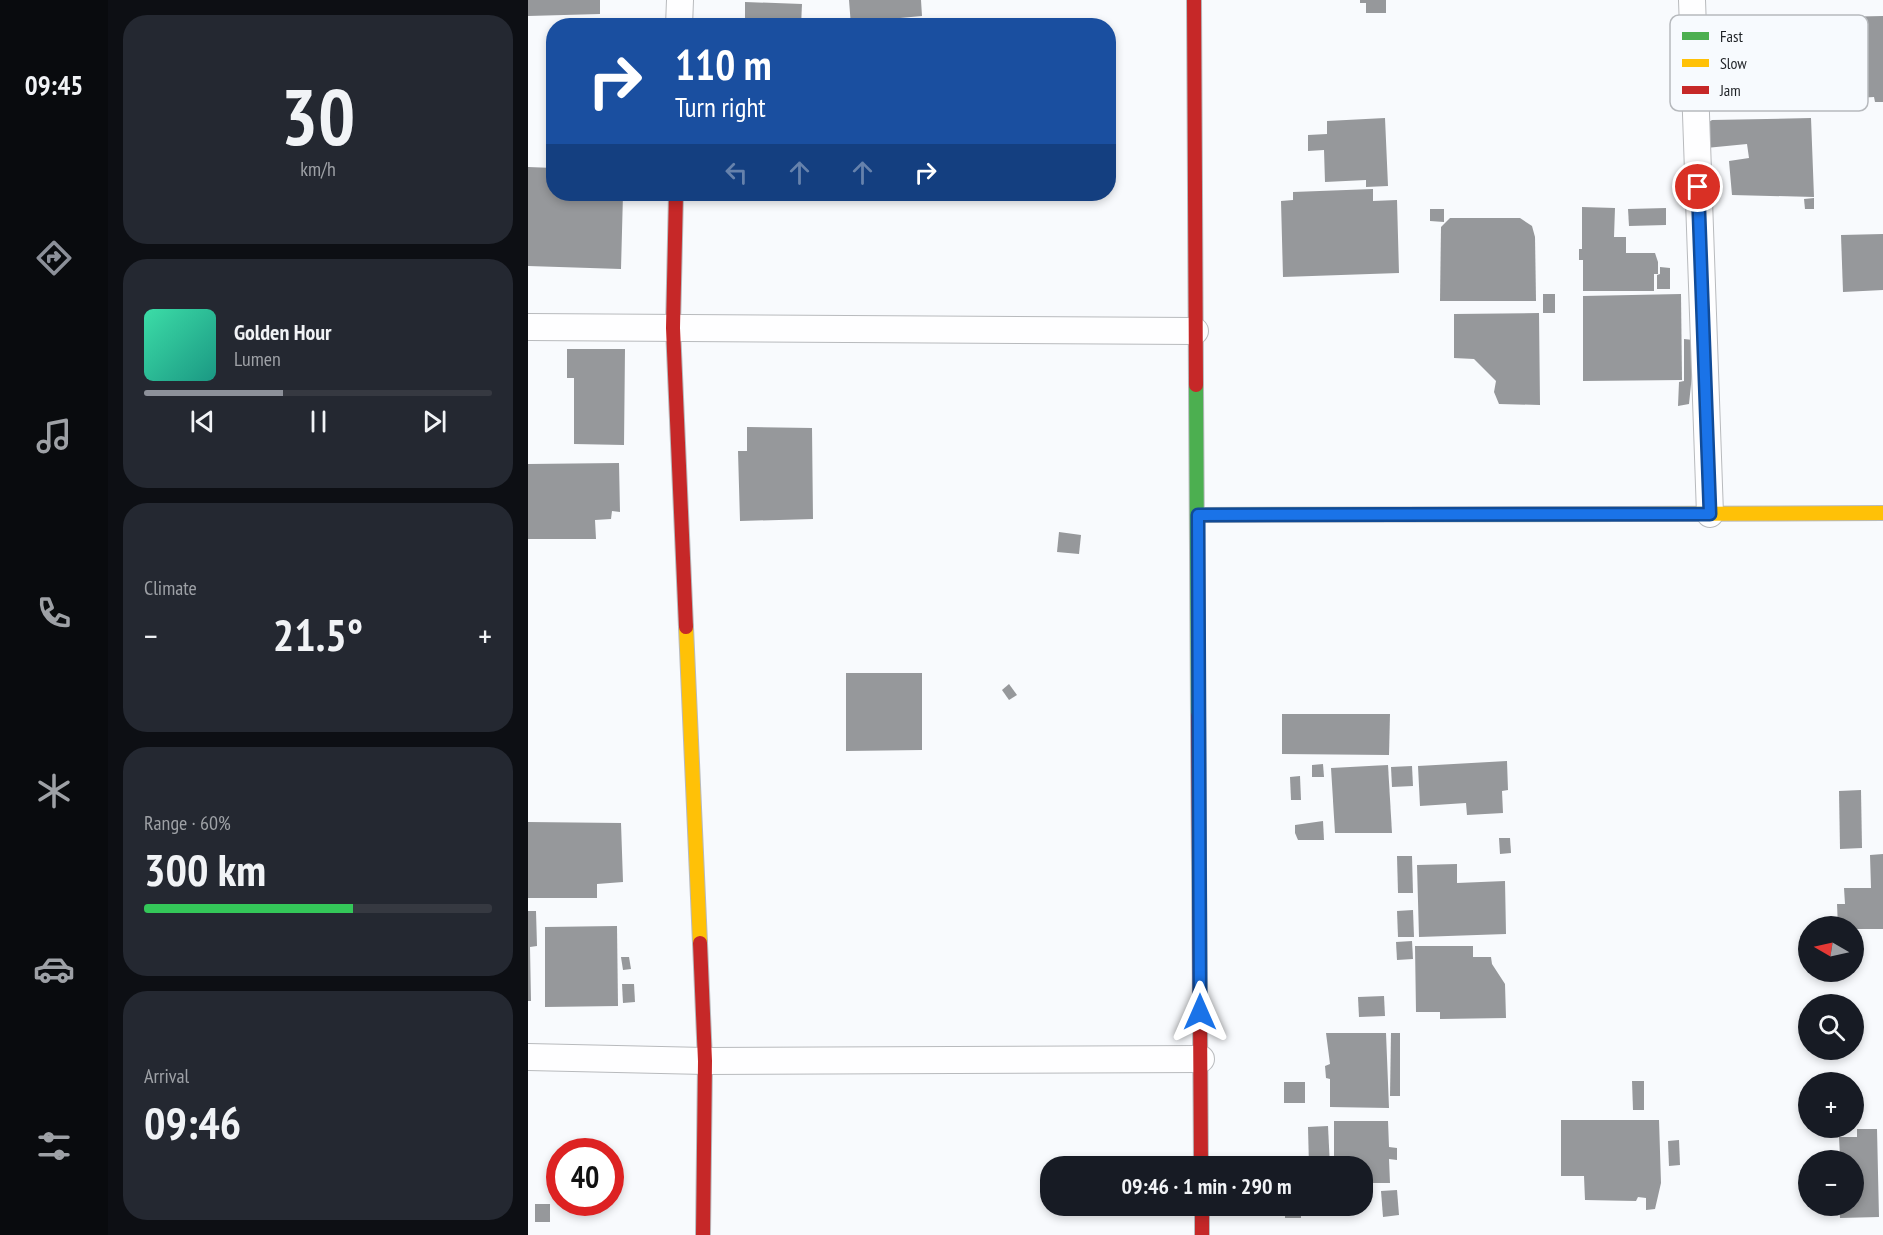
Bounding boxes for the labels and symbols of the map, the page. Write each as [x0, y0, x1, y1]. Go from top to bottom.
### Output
legend [1670, 15, 1868, 111]
text: Fast [1720, 26, 1743, 46]
text: Slow [1720, 53, 1747, 73]
text: Jam [1719, 80, 1741, 100]
pin [1672, 161, 1723, 212]
north arrow [1798, 916, 1864, 982]
position arrow [1168, 980, 1232, 1044]
speed limit sign: 40 [546, 1138, 624, 1216]

